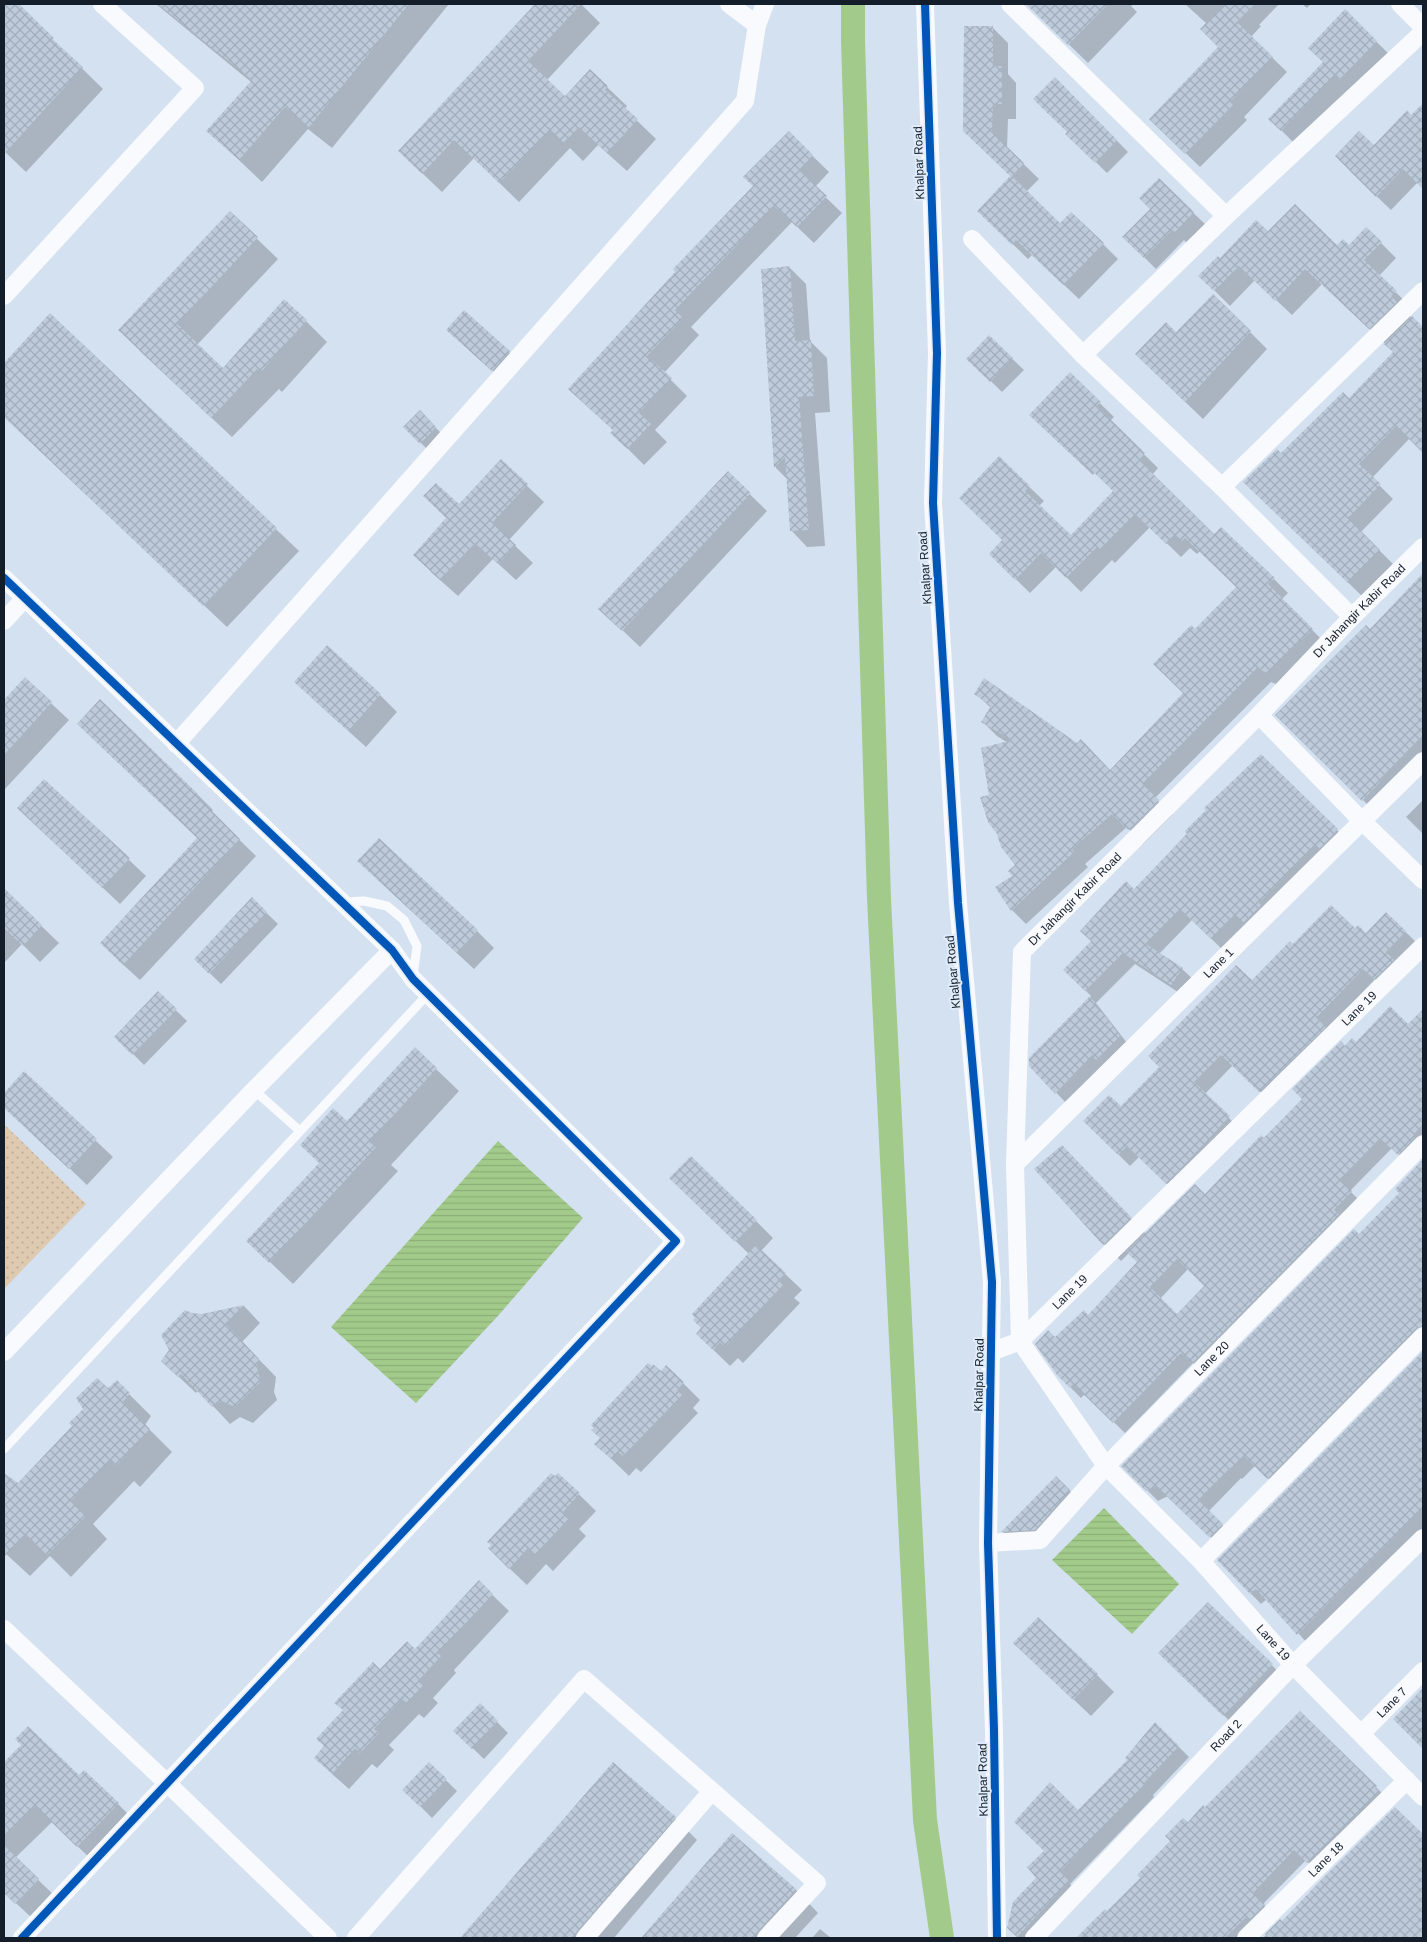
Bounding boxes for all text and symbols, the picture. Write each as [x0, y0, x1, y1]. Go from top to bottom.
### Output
street label: Khalpar Road [911, 126, 927, 200]
street label: Khalpar Road [915, 531, 935, 605]
street label: Dr Jahangir Kabir Road [1310, 561, 1408, 660]
street label: Dr Jahangir Kabir Road [1026, 850, 1124, 948]
street label: Khalpar Road [943, 935, 963, 1009]
street label: Lane 1 [1200, 945, 1237, 981]
street label: Lane 19 [1339, 988, 1380, 1029]
street label: Lane 19 [1050, 1272, 1091, 1312]
street label: Khalpar Road [971, 1338, 987, 1412]
street label: Lane 20 [1192, 1338, 1232, 1379]
street label: Lane 19 [1254, 1622, 1293, 1664]
street label: Lane 7 [1374, 1684, 1410, 1721]
street label: Road 2 [1208, 1716, 1245, 1754]
street label: Khalpar Road [975, 1743, 991, 1817]
street label: Lane 18 [1306, 1839, 1347, 1880]

